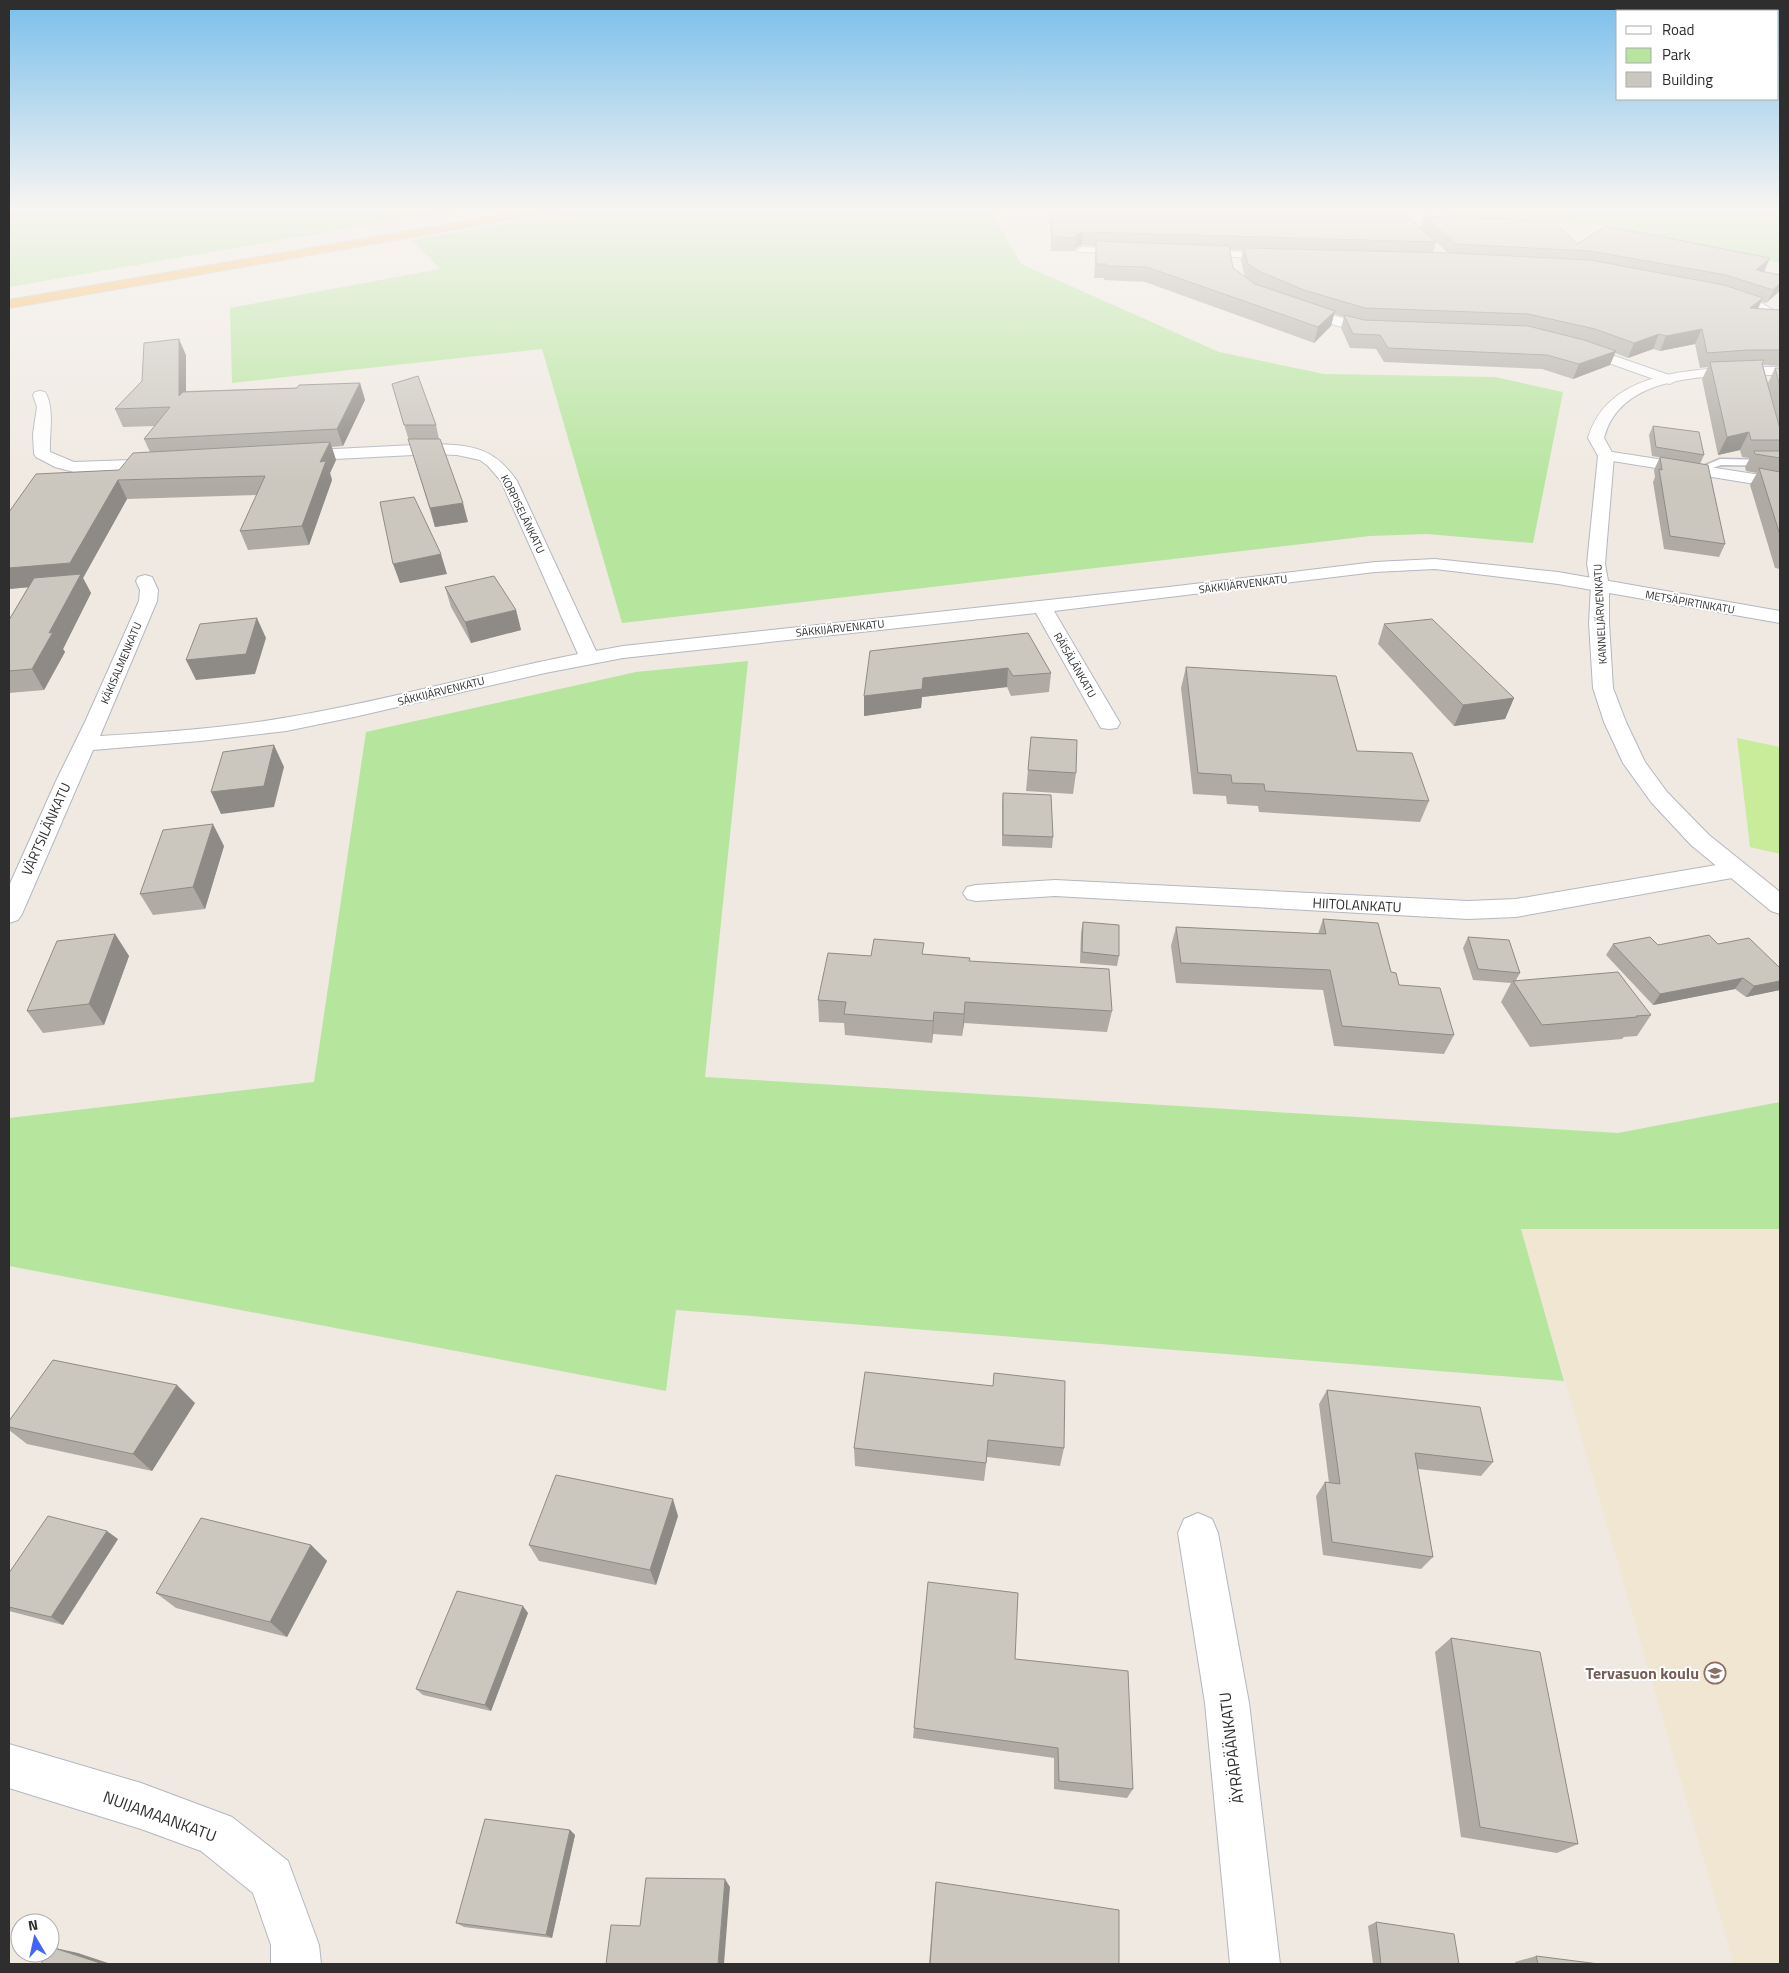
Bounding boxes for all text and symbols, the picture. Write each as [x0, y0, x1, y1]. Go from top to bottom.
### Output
legend [1616, 10, 1779, 100]
text: Road [1662, 18, 1694, 41]
text: Park [1662, 43, 1691, 66]
text: Building [1662, 68, 1713, 91]
street label: KORPISELÄNKATU [497, 472, 549, 556]
street label: KANNELJÄRVENKATU [1589, 563, 1611, 665]
street label: SÄKKIJÄRVENKATU [1198, 571, 1288, 597]
street label: METSÄPIRTINKATU [1644, 586, 1736, 618]
street label: SÄKKIJÄRVENKATU [795, 615, 885, 641]
street label: KÄKISALMENKATU [97, 620, 145, 706]
street label: RÄISÄLÄNKATU [1050, 629, 1100, 701]
street label: SÄKKIJÄRVENKATU [396, 672, 486, 710]
street label: VÄRTSILÄNKATU [16, 779, 75, 879]
street label: HIITOLANKATU [1312, 892, 1402, 917]
place label: Tervasuon koulu [1586, 1661, 1699, 1685]
school or university icon: Tervasuon koulu [1703, 1661, 1727, 1685]
street label: ÄYRÄPÄÄNKATU [1212, 1691, 1250, 1805]
street label: NUIJAMAANKATU [100, 1784, 220, 1848]
north arrow [10, 1913, 60, 1963]
text: N [26, 1914, 39, 1936]

